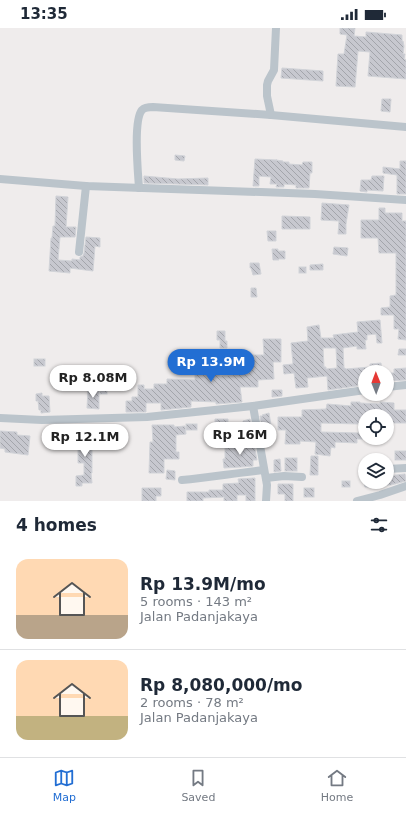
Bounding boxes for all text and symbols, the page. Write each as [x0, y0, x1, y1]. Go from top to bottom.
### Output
text: 13:35 [20, 5, 68, 23]
pin: Rp 13.9M [170, 349, 252, 383]
text: Rp 13.9M [177, 354, 245, 369]
pin: Rp 8.08M [52, 365, 134, 399]
north arrow [358, 365, 394, 401]
map controls [358, 365, 394, 489]
text: Rp 8.08M [59, 370, 127, 385]
button: locate [358, 409, 394, 445]
pin: Rp 16M [207, 422, 273, 456]
pin: Rp 12.1M [44, 424, 126, 458]
text: Rp 16M [213, 427, 267, 442]
text: Rp 12.1M [51, 429, 119, 444]
button: layers [358, 453, 394, 489]
icon: filters [368, 514, 390, 536]
text: 4 homes [16, 515, 97, 535]
text: Rp 13.9M/mo [140, 574, 266, 594]
icon: home [48, 575, 96, 623]
text: 5 rooms · 143 m² [140, 594, 252, 609]
text: Jalan Padanjakaya [140, 609, 258, 624]
text: Rp 8,080,000/mo [140, 675, 303, 695]
icon: home [48, 676, 96, 724]
text: 2 rooms · 78 m² [140, 695, 244, 710]
text: Jalan Padanjakaya [140, 710, 258, 725]
tab: Map [53, 767, 76, 804]
tab: Saved [181, 767, 215, 804]
tab: Home [321, 767, 353, 804]

